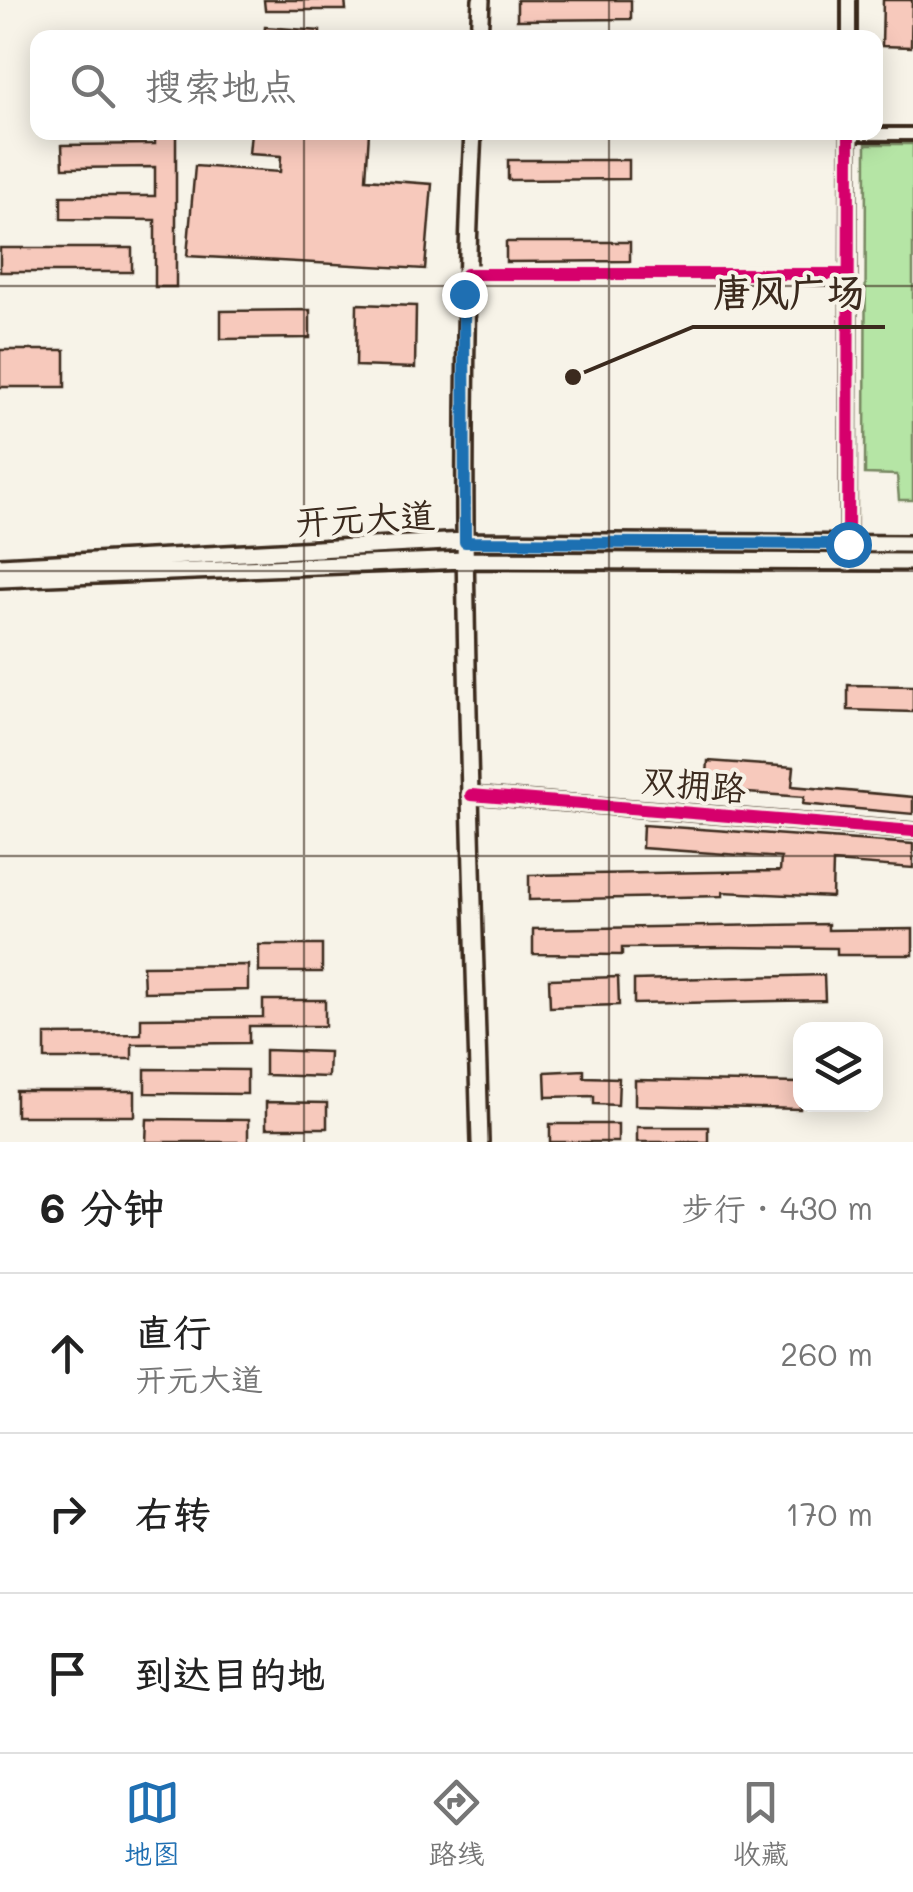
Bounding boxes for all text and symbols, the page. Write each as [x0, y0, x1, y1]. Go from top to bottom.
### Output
search box [30, 30, 883, 140]
icon: search [65, 58, 120, 113]
text: 搜索地点 [145, 60, 297, 110]
callout: 唐风广场 [693, 259, 885, 327]
text: 唐风广场 [713, 266, 865, 316]
route end [442, 272, 488, 318]
street label: 开元大道 [294, 490, 436, 544]
route start [826, 522, 872, 568]
street label: 双拥路 [640, 756, 748, 810]
map controls [793, 1022, 883, 1112]
button: layers [793, 1022, 883, 1112]
text: 6 分钟 [40, 1179, 165, 1234]
text: 步行 · 430 m [682, 1186, 873, 1228]
text: 直行 [135, 1306, 211, 1356]
icon: ahead [40, 1326, 95, 1381]
text: 260 m [780, 1332, 873, 1374]
text: 开元大道 [135, 1357, 263, 1399]
icon: right [40, 1486, 95, 1541]
text: 右转 [135, 1488, 211, 1538]
text: 170 m [785, 1492, 873, 1534]
icon: arrive [40, 1646, 95, 1701]
text: 到达目的地 [135, 1648, 325, 1698]
tab: 地图 [124, 1775, 180, 1872]
tab: 路线 [428, 1775, 485, 1872]
tab: 收藏 [733, 1775, 789, 1872]

